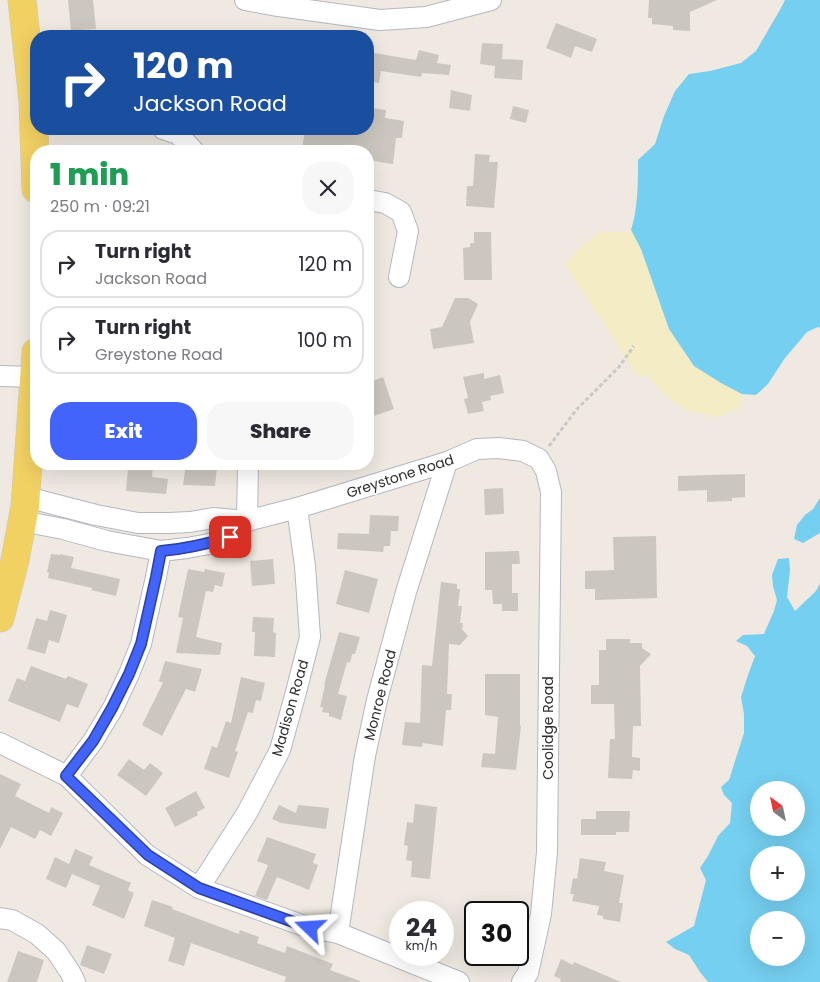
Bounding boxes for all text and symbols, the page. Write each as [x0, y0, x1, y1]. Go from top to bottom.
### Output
text: 120 m [133, 41, 233, 90]
icon: right [50, 50, 115, 115]
text: Jackson Road [133, 88, 287, 119]
text: 1 min [50, 153, 129, 196]
button: close [302, 162, 354, 214]
text: 250 m · 09:21 [50, 195, 150, 218]
text: Turn right [95, 238, 191, 265]
icon: right [52, 250, 80, 278]
text: 120 m [298, 251, 352, 278]
text: Jackson Road [95, 267, 207, 290]
text: Turn right [95, 314, 191, 341]
icon: right [52, 326, 80, 354]
text: 100 m [297, 327, 352, 354]
text: Greystone Road [95, 343, 223, 366]
button: Exit [50, 402, 197, 460]
button: Share [207, 402, 354, 460]
street label: Greystone Road [344, 449, 456, 503]
pin [209, 516, 251, 558]
icon: arrive [216, 523, 244, 551]
street label: Monroe Road [359, 647, 401, 743]
street label: Madison Road [267, 657, 313, 759]
street label: Coolidge Road [538, 676, 558, 780]
north arrow [750, 781, 805, 836]
map controls [750, 781, 805, 966]
button: + [750, 846, 805, 901]
position arrow [283, 901, 335, 953]
speed limit sign: 30 [464, 901, 529, 966]
text: 24 [406, 910, 437, 945]
button: − [750, 911, 805, 966]
text: km/h [406, 937, 437, 954]

